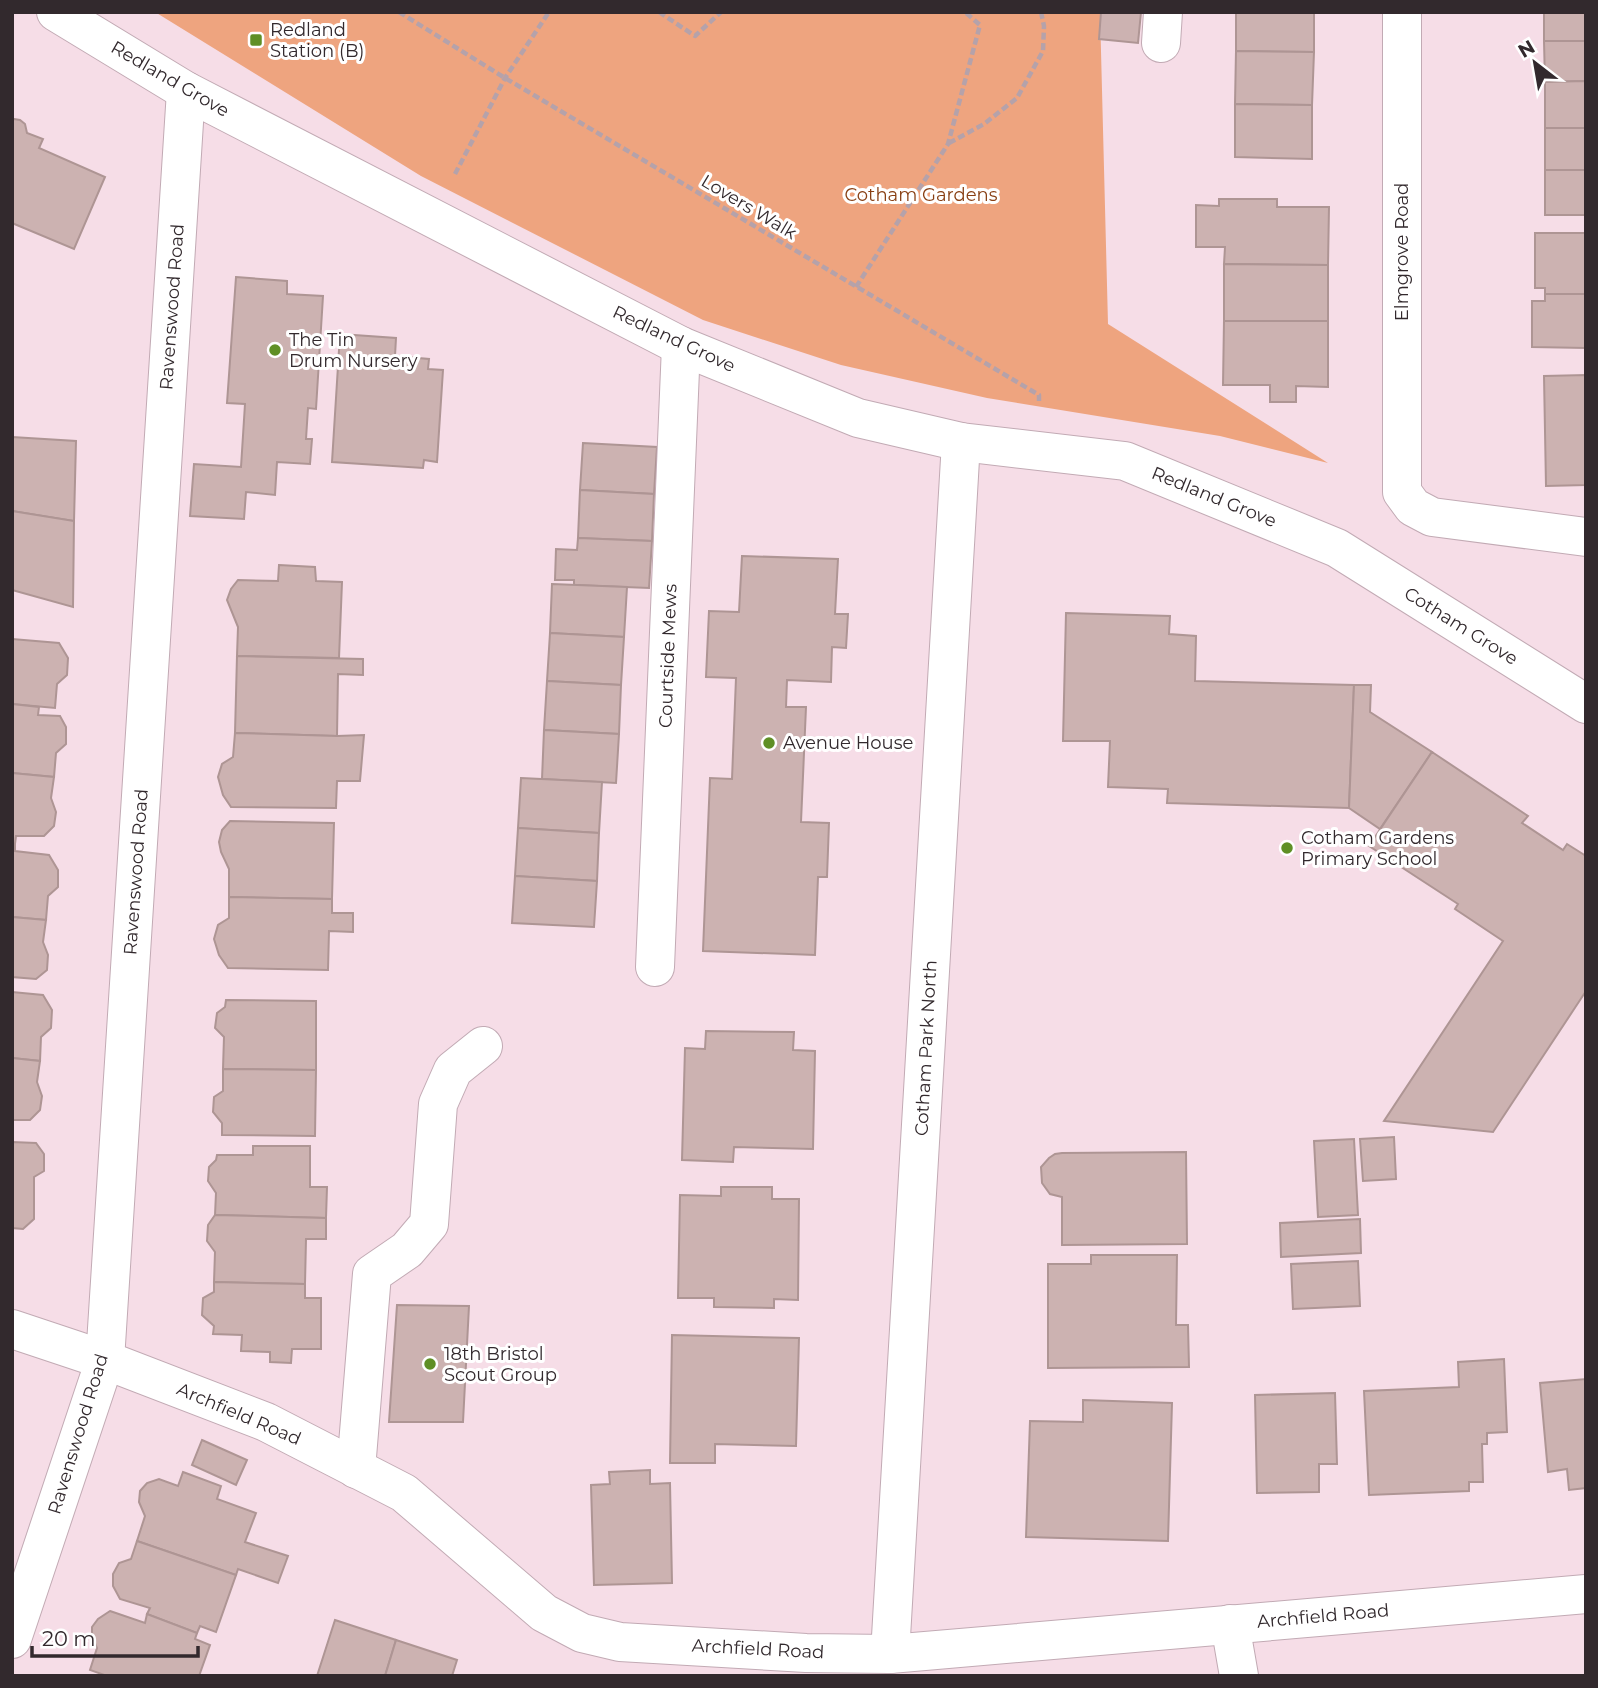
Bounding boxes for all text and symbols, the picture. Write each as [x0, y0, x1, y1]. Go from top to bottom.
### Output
place label: Redland Station (B) [270, 19, 364, 62]
north arrow [1500, 28, 1570, 98]
marker: Redland Station (B) [248, 32, 264, 48]
text: N [1514, 35, 1539, 63]
street label: Redland Grove [107, 36, 233, 122]
street label: Lovers Walk [697, 170, 801, 244]
street label: Elmgrove Road [1391, 183, 1413, 321]
park label: Cotham Gardens [844, 184, 998, 206]
street label: Ravenswood Road [155, 223, 189, 391]
street label: Redland Grove [609, 301, 739, 377]
place label: The Tin Drum Nursery [289, 329, 418, 372]
marker: The Tin Drum Nursery [267, 342, 283, 358]
street label: Redland Grove [1148, 462, 1280, 532]
street label: Cotham Grove [1400, 582, 1522, 670]
street label: Courtside Mews [654, 583, 682, 729]
place label: Avenue House [783, 732, 913, 754]
marker: Avenue House [761, 735, 777, 751]
street label: Ravenswood Road [119, 788, 153, 956]
place label: Cotham Gardens Primary School [1301, 827, 1454, 870]
marker: Cotham Gardens Primary School [1279, 840, 1295, 856]
street label: Cotham Park North [910, 959, 942, 1137]
place label: 18th Bristol Scout Group [444, 1343, 557, 1386]
street label: Ravenswood Road [43, 1351, 113, 1517]
marker: 18th Bristol Scout Group [422, 1356, 438, 1372]
street label: Archfield Road [174, 1378, 304, 1450]
street label: Archfield Road [1256, 1599, 1390, 1633]
scale bar [32, 1614, 198, 1658]
text: 20 m [42, 1626, 96, 1651]
street label: Archfield Road [691, 1635, 825, 1663]

